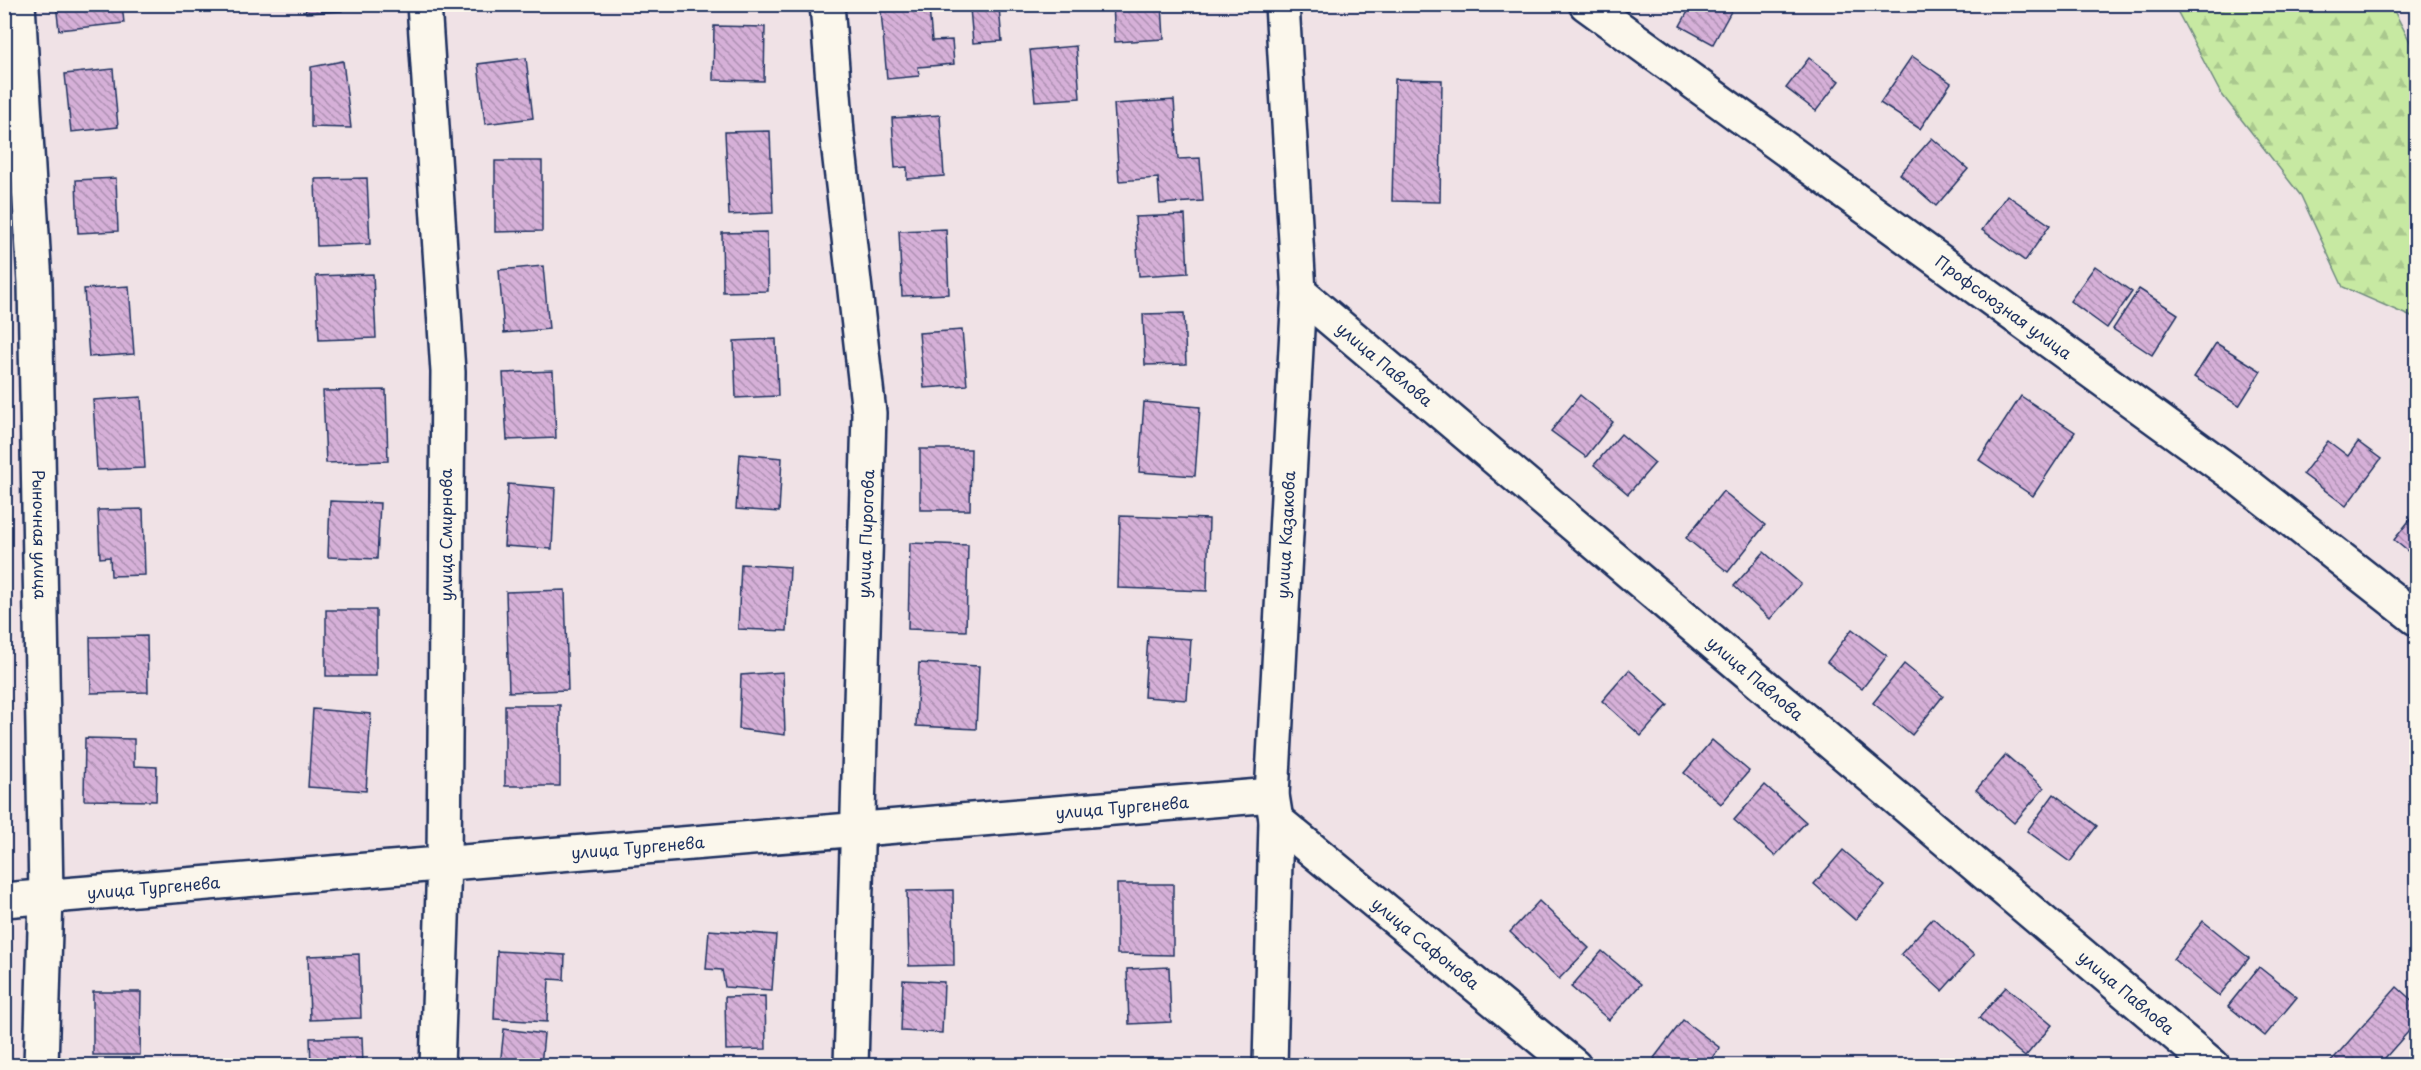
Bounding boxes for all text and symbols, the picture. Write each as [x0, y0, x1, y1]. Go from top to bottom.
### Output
street label: Профсоюзная улица [1931, 249, 2077, 364]
street label: улица Павлова [1332, 316, 1439, 412]
street label: Рыночная улица [27, 469, 54, 599]
street label: улица Смирнова [433, 469, 457, 601]
street label: улица Пирогова [851, 469, 879, 599]
street label: улица Казакова [1270, 470, 1300, 599]
street label: улица Павлова [1703, 630, 1809, 726]
street label: улица Тургенева [1055, 789, 1190, 824]
street label: улица Тургенева [570, 829, 705, 864]
street label: улица Тургенева [86, 869, 221, 904]
street label: улица Сафонова [1367, 891, 1485, 995]
street label: улица Павлова [2073, 944, 2180, 1040]

